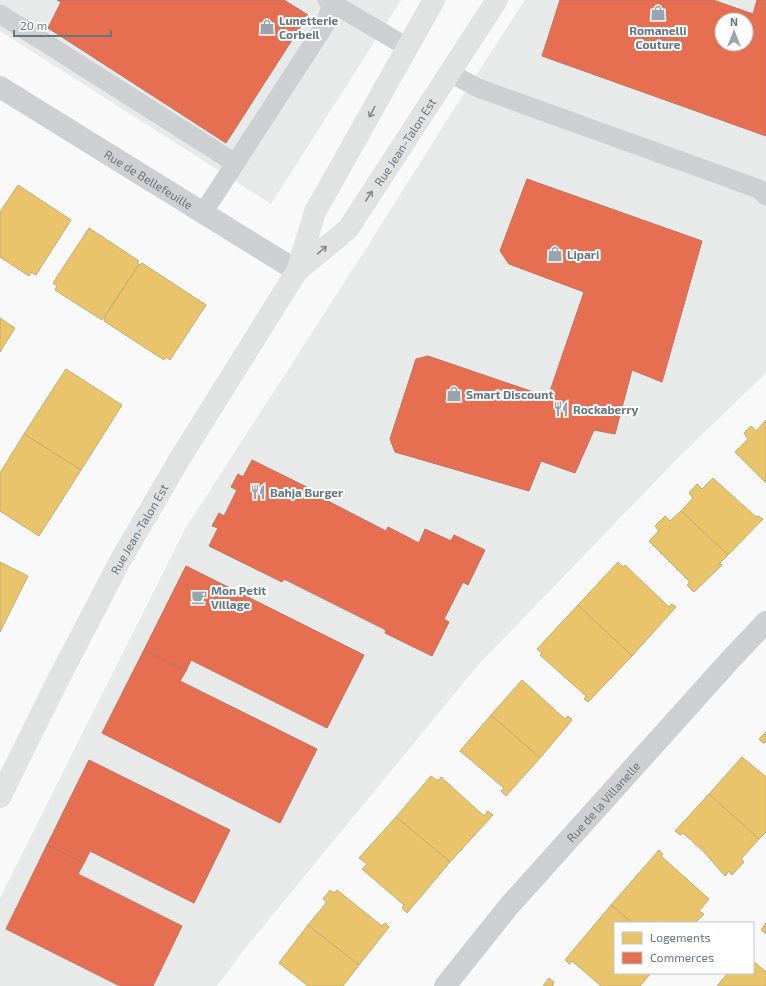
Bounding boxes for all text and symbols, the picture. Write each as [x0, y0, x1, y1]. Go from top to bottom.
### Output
shop icon: Romanelli Couture [649, 4, 667, 22]
scale bar [14, 12, 111, 38]
north arrow [714, 12, 754, 52]
place label: Lunetterie Corbeil [279, 13, 339, 41]
text: N [730, 15, 738, 28]
text: 20 m [20, 18, 47, 32]
shop icon: Lunetterie Corbeil [258, 18, 276, 36]
place label: Romanelli Couture [629, 23, 687, 51]
street label: Rue Jean-Talon Est [371, 95, 439, 188]
one-way arrow [367, 106, 375, 118]
street label: Rue de Bellefeuille [102, 147, 196, 212]
one-way arrow [365, 191, 373, 202]
shop icon: Lipari [546, 245, 564, 263]
one-way arrow [317, 246, 328, 255]
place label: Lipari [567, 247, 599, 261]
shop icon: Smart Discount [445, 385, 463, 403]
place label: Smart Discount [466, 387, 553, 401]
restaurant icon: Rockaberry [552, 400, 570, 418]
place label: Rockaberry [573, 402, 639, 417]
street label: Rue Jean-Talon Est [107, 481, 171, 576]
restaurant icon: Bahja Burger [249, 483, 267, 501]
place label: Bahja Burger [270, 485, 343, 500]
place label: Mon Petit Village [211, 583, 266, 611]
cafe icon: Mon Petit Village [190, 588, 208, 606]
street label: Rue de la Villanelle [563, 758, 643, 844]
legend [614, 922, 754, 974]
text: Logements [650, 930, 711, 944]
text: Commerces [650, 950, 714, 964]

